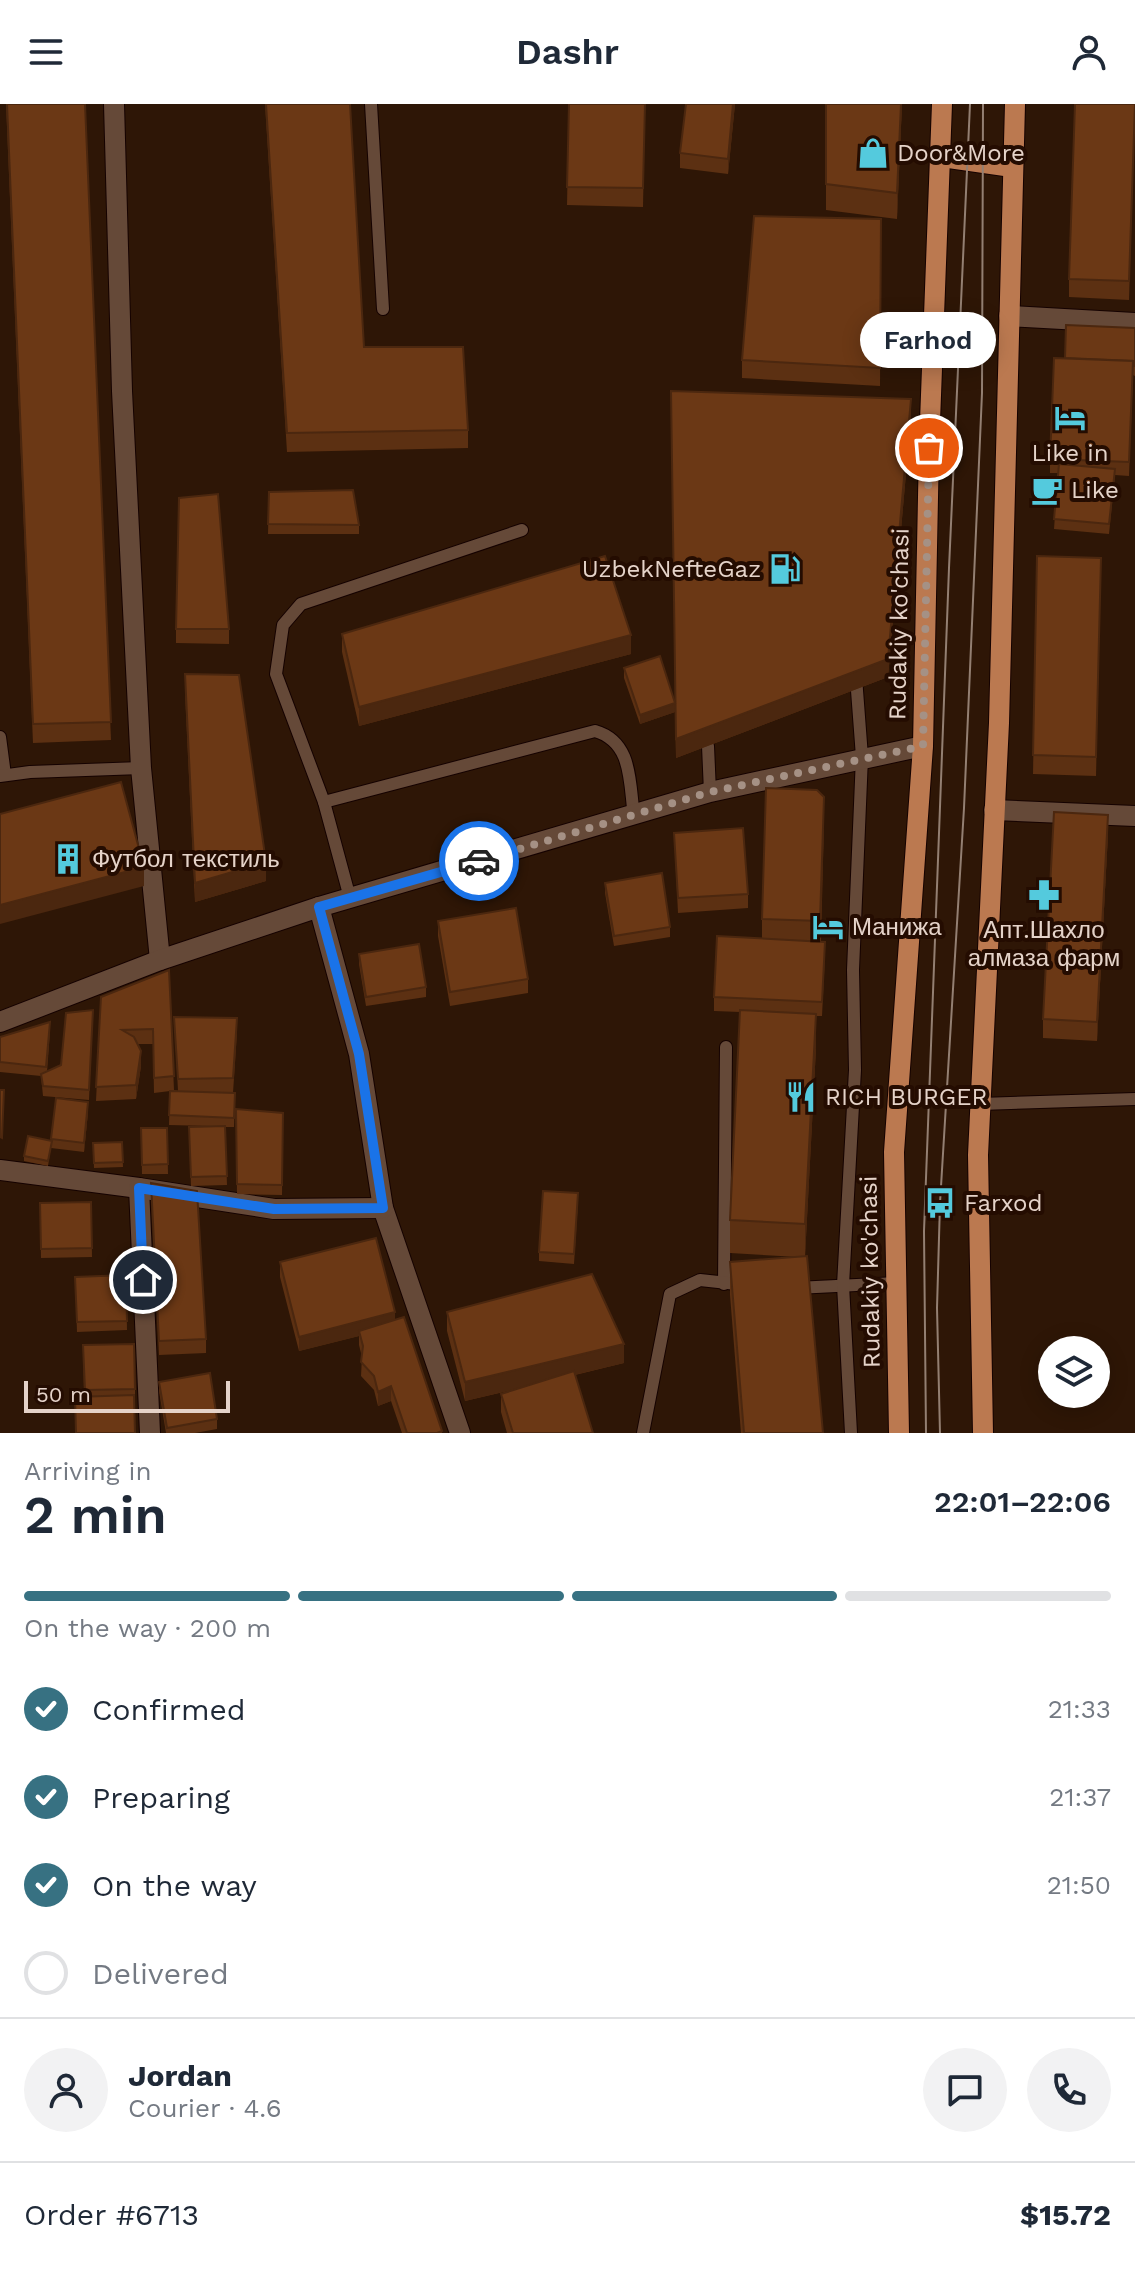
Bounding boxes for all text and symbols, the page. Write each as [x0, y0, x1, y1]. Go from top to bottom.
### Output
icon: menu [24, 30, 68, 74]
icon: person [1067, 30, 1111, 74]
text: Dashr [516, 31, 619, 73]
shop icon: Door&More [856, 136, 890, 170]
place label: Door&More [897, 139, 1025, 167]
callout: Farhod [861, 312, 997, 368]
text: Farhod [884, 325, 972, 355]
hotel icon: Like in [1053, 401, 1087, 435]
pin [895, 414, 963, 482]
icon: bag [907, 426, 951, 470]
place label: Like in [1031, 439, 1109, 467]
cafe icon: Like [1030, 473, 1064, 507]
place label: Like [1071, 476, 1119, 504]
street label: Rudakiy ko'chasi [883, 528, 915, 720]
fuel station icon: UzbekNefteGaz [768, 552, 802, 586]
place label: UzbekNefteGaz [582, 555, 761, 583]
courier [439, 821, 519, 901]
icon: car [457, 839, 501, 883]
building icon: Футбол текстиль [51, 842, 85, 876]
place label: Футбол текстиль [92, 845, 280, 873]
pharmacy icon: Апт.Шахло алмаза фарм [1027, 878, 1061, 912]
hotel icon: Манижа [811, 910, 845, 944]
place label: Манижа [852, 913, 942, 941]
place label: Апт.Шахло алмаза фарм [968, 916, 1120, 972]
restaurant icon: RICH BURGER [784, 1080, 818, 1114]
place label: RICH BURGER [825, 1083, 987, 1111]
street label: Rudakiy ko'chasi [854, 1176, 886, 1368]
bus stop icon: Farxod [923, 1186, 957, 1220]
place label: Farxod [964, 1189, 1043, 1217]
pin [109, 1246, 177, 1314]
icon: home [121, 1258, 165, 1302]
map controls [1038, 1336, 1110, 1408]
button: layers [1038, 1336, 1110, 1408]
scale bar [24, 1377, 230, 1413]
text: 50 m [36, 1382, 91, 1407]
text: Arriving in [24, 1456, 152, 1486]
text: 22:01–22:06 [934, 1484, 1111, 1519]
text: 2 min [24, 1485, 167, 1546]
text: On the way · 200 m [24, 1613, 271, 1643]
icon: check [24, 1687, 68, 1731]
text: Confirmed [92, 1692, 246, 1727]
text: 21:33 [1048, 1694, 1111, 1724]
icon: check [24, 1775, 68, 1819]
text: Preparing [92, 1780, 230, 1815]
text: 21:37 [1049, 1782, 1111, 1812]
icon: check [24, 1863, 68, 1907]
text: On the way [92, 1868, 257, 1903]
text: 21:50 [1047, 1870, 1111, 1900]
text: Delivered [92, 1956, 229, 1991]
button: person [24, 2048, 108, 2132]
button: chat [923, 2048, 1007, 2132]
button: phone [1027, 2048, 1111, 2132]
text: Jordan [128, 2058, 232, 2093]
text: Courier · 4.6 [128, 2093, 282, 2123]
text: Order #6713 [24, 2197, 199, 2232]
text: $15.72 [1020, 2197, 1111, 2232]

